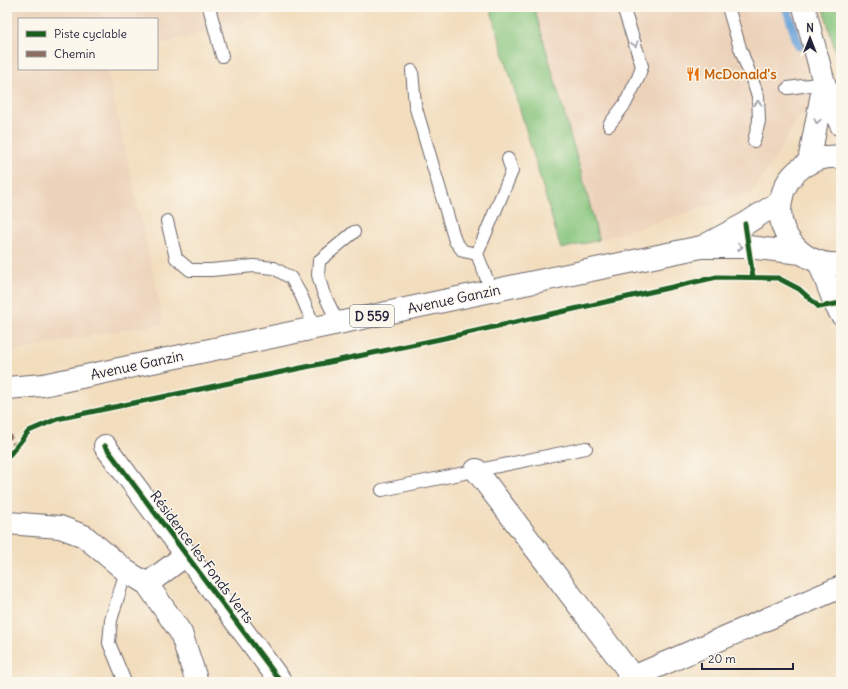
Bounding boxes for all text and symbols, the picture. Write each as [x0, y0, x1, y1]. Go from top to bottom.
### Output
legend [18, 18, 158, 70]
north arrow [790, 18, 830, 58]
text: N [806, 21, 814, 35]
text: Piste cyclable [54, 26, 127, 41]
one-way arrow [630, 40, 639, 47]
text: Chemin [54, 46, 96, 61]
place label: McDonald's [704, 65, 777, 83]
restaurant icon: McDonald's [685, 66, 701, 82]
one-way arrow [754, 100, 762, 106]
one-way arrow [813, 118, 822, 124]
one-way arrow [737, 243, 743, 251]
street label: Avenue Ganzin [406, 280, 502, 318]
road number: D 559 [350, 305, 394, 327]
street label: Avenue Ganzin [89, 346, 185, 384]
street label: Résidence les Fonds Verts [146, 487, 258, 627]
scale bar [702, 645, 793, 671]
text: 20 m [708, 651, 736, 666]

